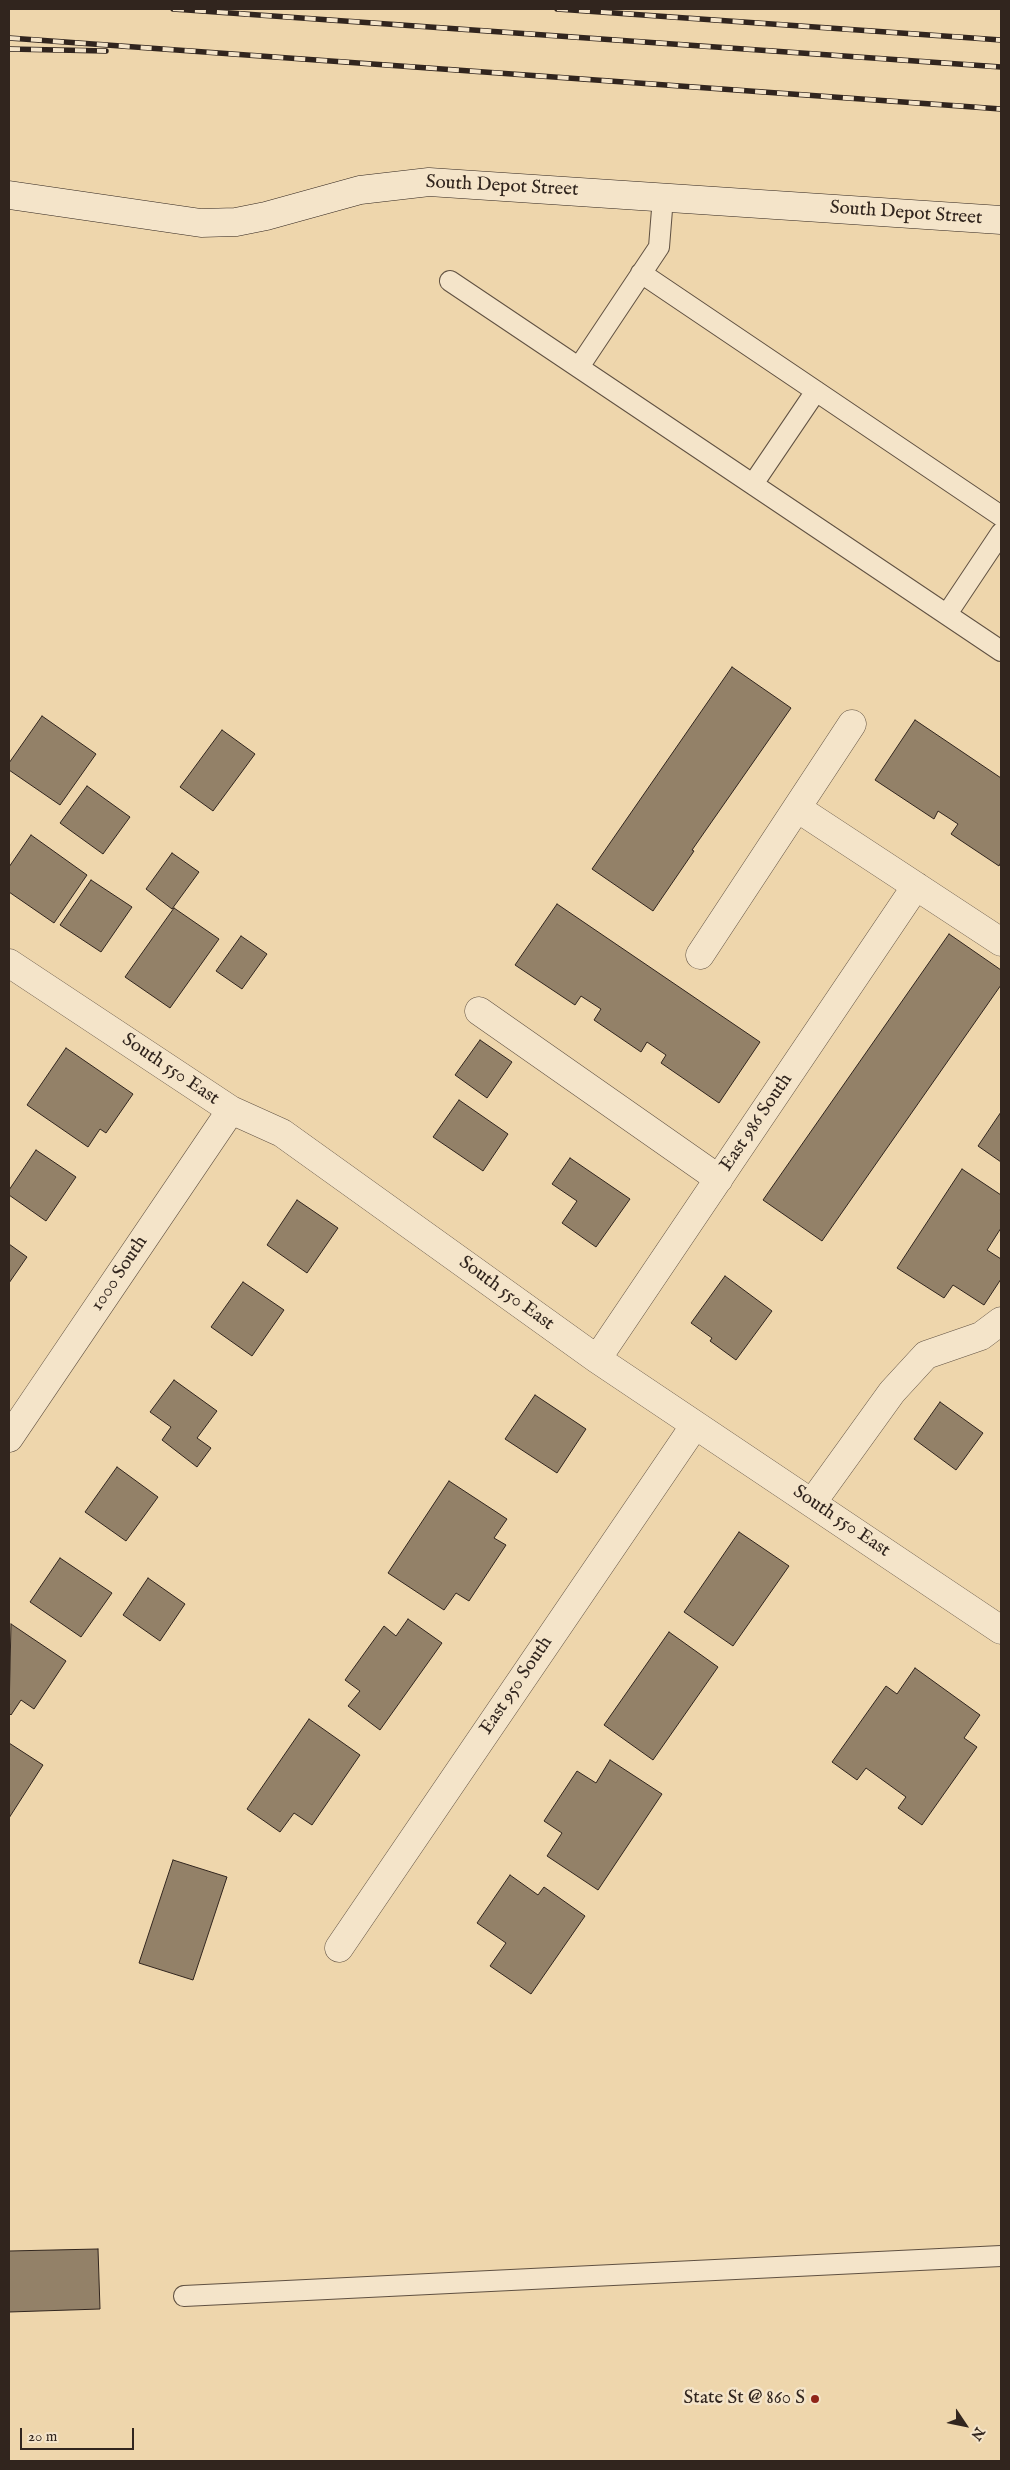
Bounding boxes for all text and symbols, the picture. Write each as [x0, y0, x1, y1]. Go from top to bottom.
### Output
street label: South Depot Street [425, 172, 579, 202]
street label: South Depot Street [829, 197, 983, 231]
street label: South 550 East [117, 1029, 223, 1111]
street label: East 986 South [716, 1070, 798, 1176]
street label: 1000 South [87, 1232, 153, 1316]
street label: South 550 East [454, 1252, 558, 1336]
street label: South 550 East [788, 1481, 894, 1563]
street label: East 950 South [476, 1632, 558, 1740]
place label: State St @ 860 S [684, 2388, 805, 2410]
marker: State St @ 860 S [809, 2393, 821, 2405]
north arrow [940, 2400, 990, 2450]
scale bar [22, 2418, 136, 2450]
text: N [967, 2423, 988, 2443]
text: 20 m [28, 2427, 57, 2446]

